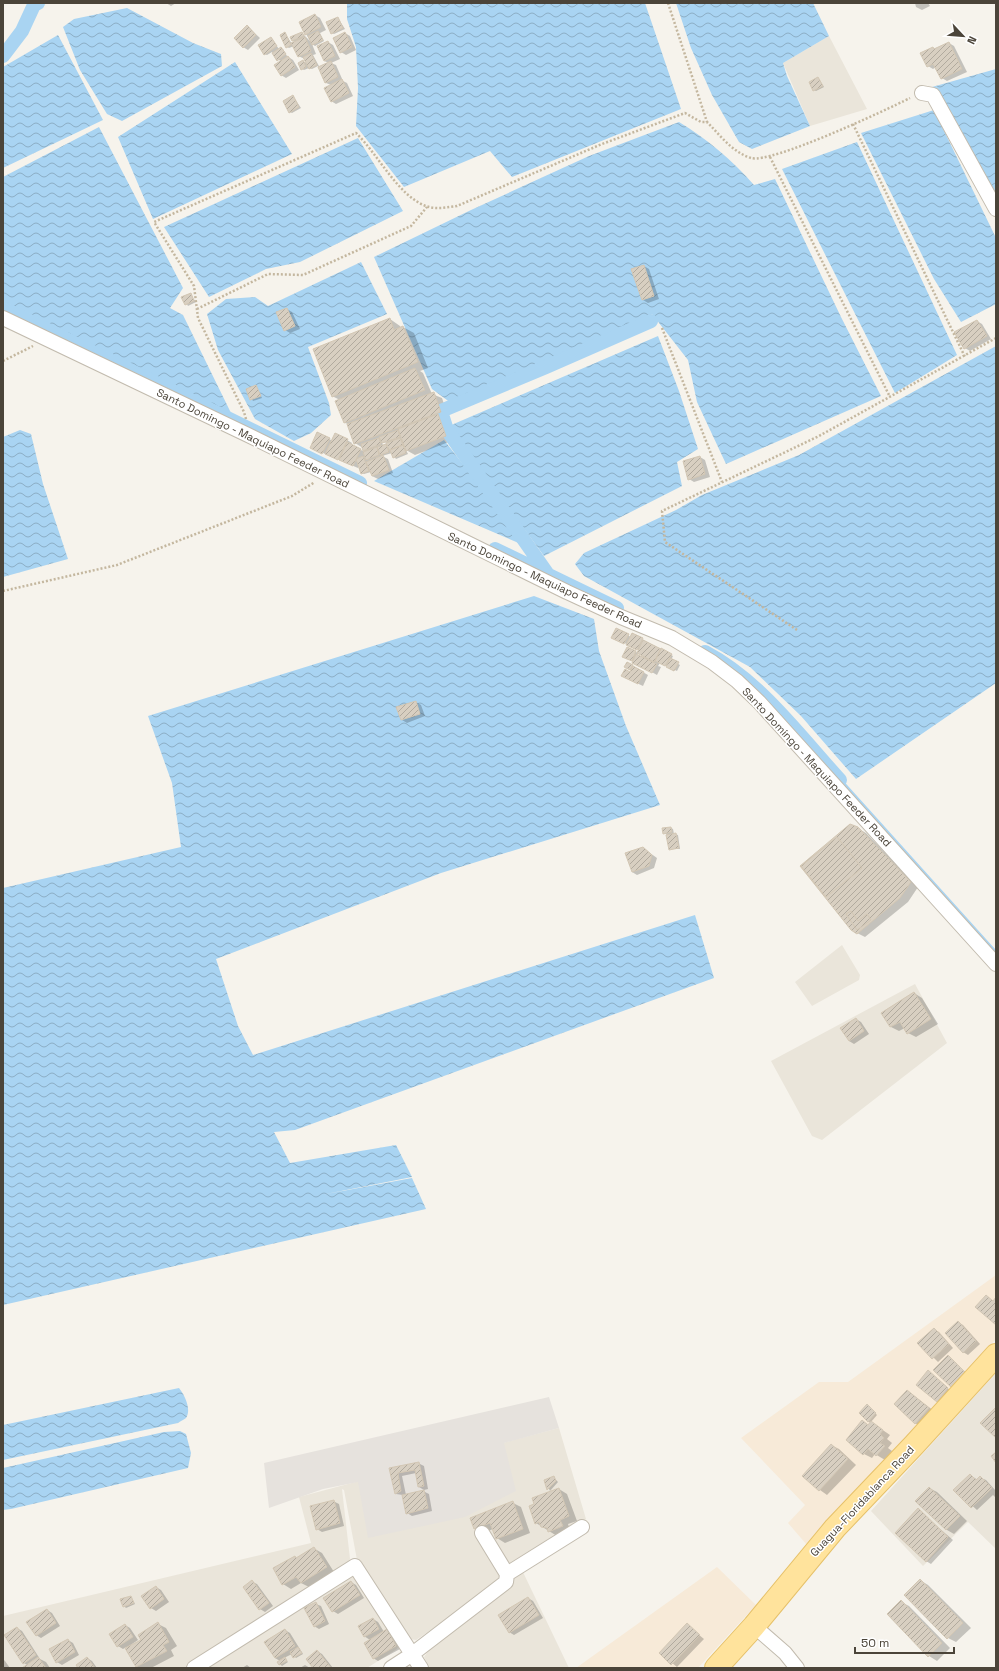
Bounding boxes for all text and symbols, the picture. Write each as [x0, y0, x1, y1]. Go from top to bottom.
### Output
north arrow [943, 16, 983, 56]
text: N [964, 34, 980, 47]
street label: Santo Domingo - Maquiapo Feeder Road [154, 385, 352, 491]
street label: Santo Domingo - Maquiapo Feeder Road [446, 529, 644, 631]
street label: Santo Domingo - Maquiapo Feeder Road [739, 684, 895, 850]
street label: Guagua-Floridablanca Road [807, 1443, 917, 1559]
scale bar [855, 1629, 954, 1655]
text: 50 m [861, 1635, 889, 1651]

